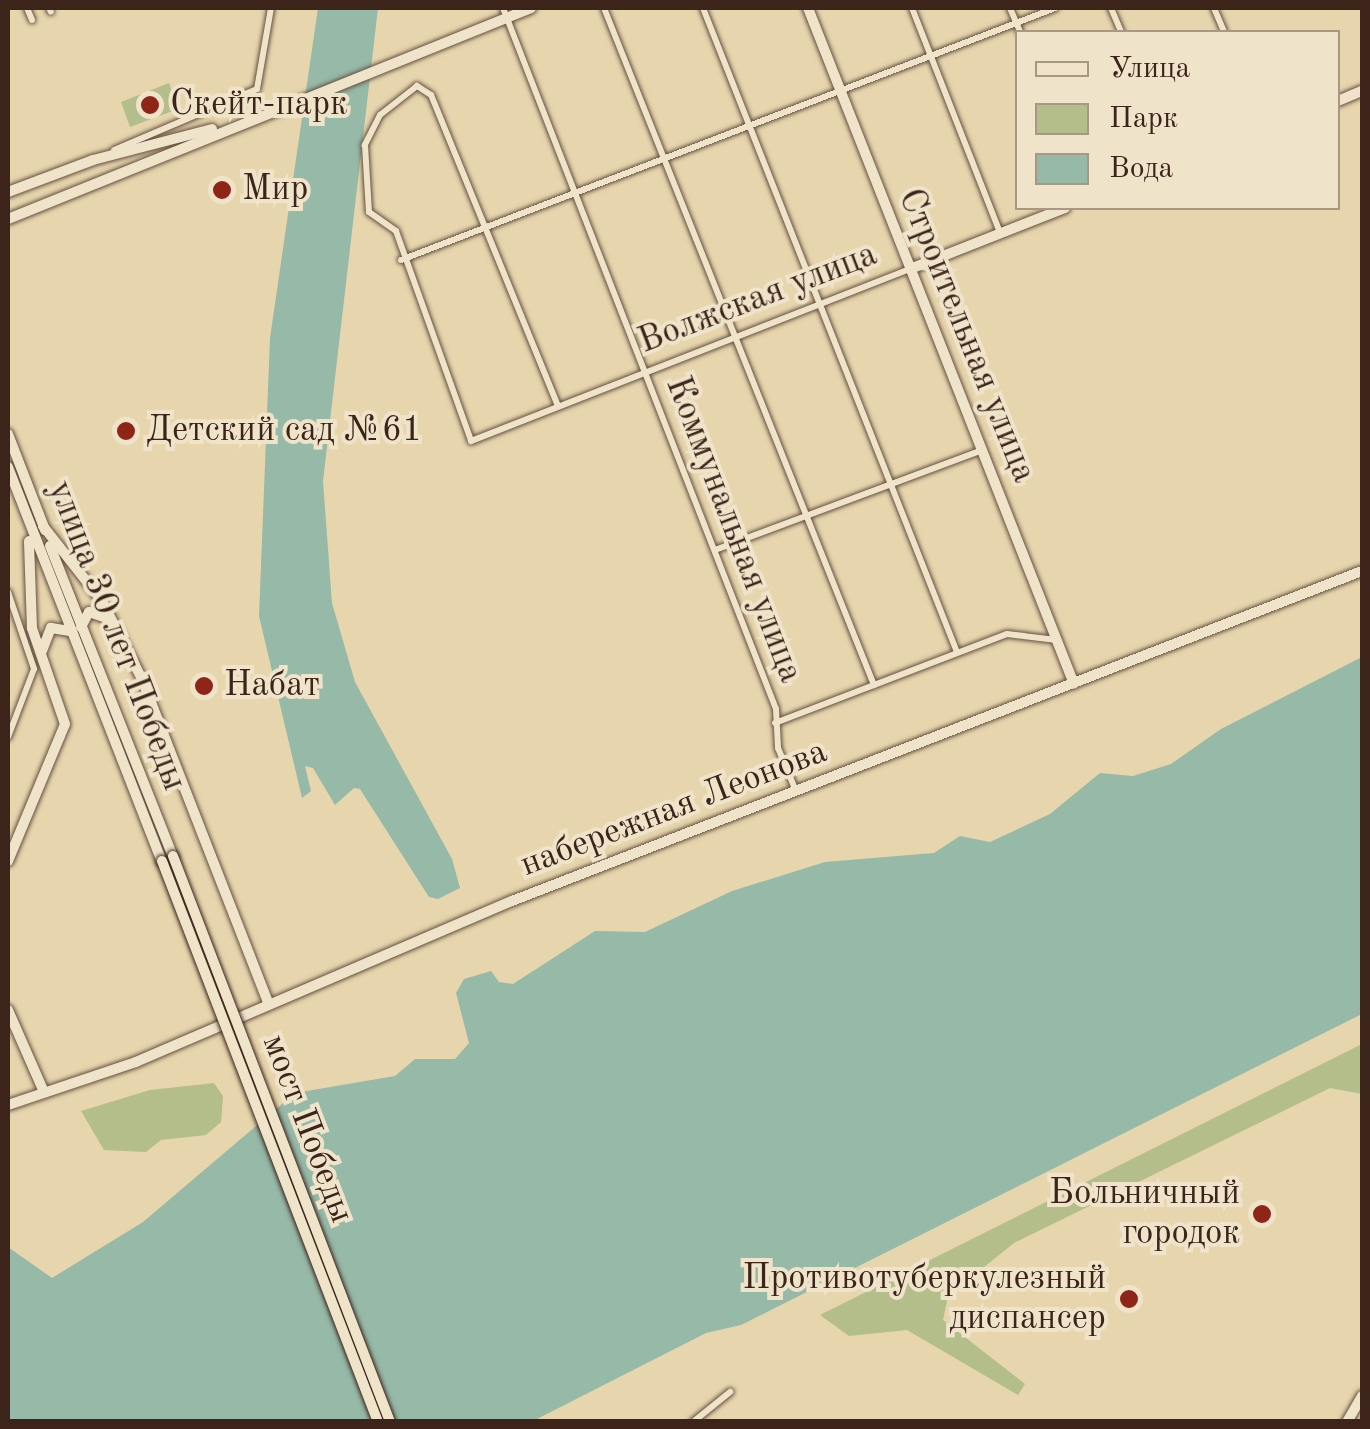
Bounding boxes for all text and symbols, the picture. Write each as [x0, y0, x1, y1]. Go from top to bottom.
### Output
legend [1015, 30, 1340, 210]
text: Улица [1109, 54, 1190, 84]
place label: Скейт-парк [170, 84, 348, 126]
marker: Скейт-парк [139, 94, 161, 116]
text: Парк [1109, 104, 1178, 134]
text: Вода [1109, 154, 1173, 184]
place label: Мир [242, 169, 308, 211]
marker: Мир [211, 179, 233, 201]
street label: Строительная улица [888, 183, 1044, 489]
street label: Волжская улица [633, 234, 883, 364]
street label: Коммунальная улица [655, 371, 811, 689]
place label: Детский сад №61 [146, 410, 422, 452]
marker: Детский сад №61 [115, 420, 137, 442]
street label: улица 30 лет Победы [38, 475, 194, 797]
place label: Набат [224, 665, 320, 707]
marker: Набат [193, 675, 215, 697]
street label: набережная Леонова [515, 731, 833, 887]
street label: мост Победы [252, 1029, 362, 1229]
place label: Больничный городок [1049, 1173, 1240, 1255]
marker: Больничный городок [1249, 1201, 1275, 1227]
place label: Противотуберкулезный диспансер [743, 1258, 1106, 1340]
marker: Противотуберкулезный диспансер [1116, 1286, 1142, 1312]

